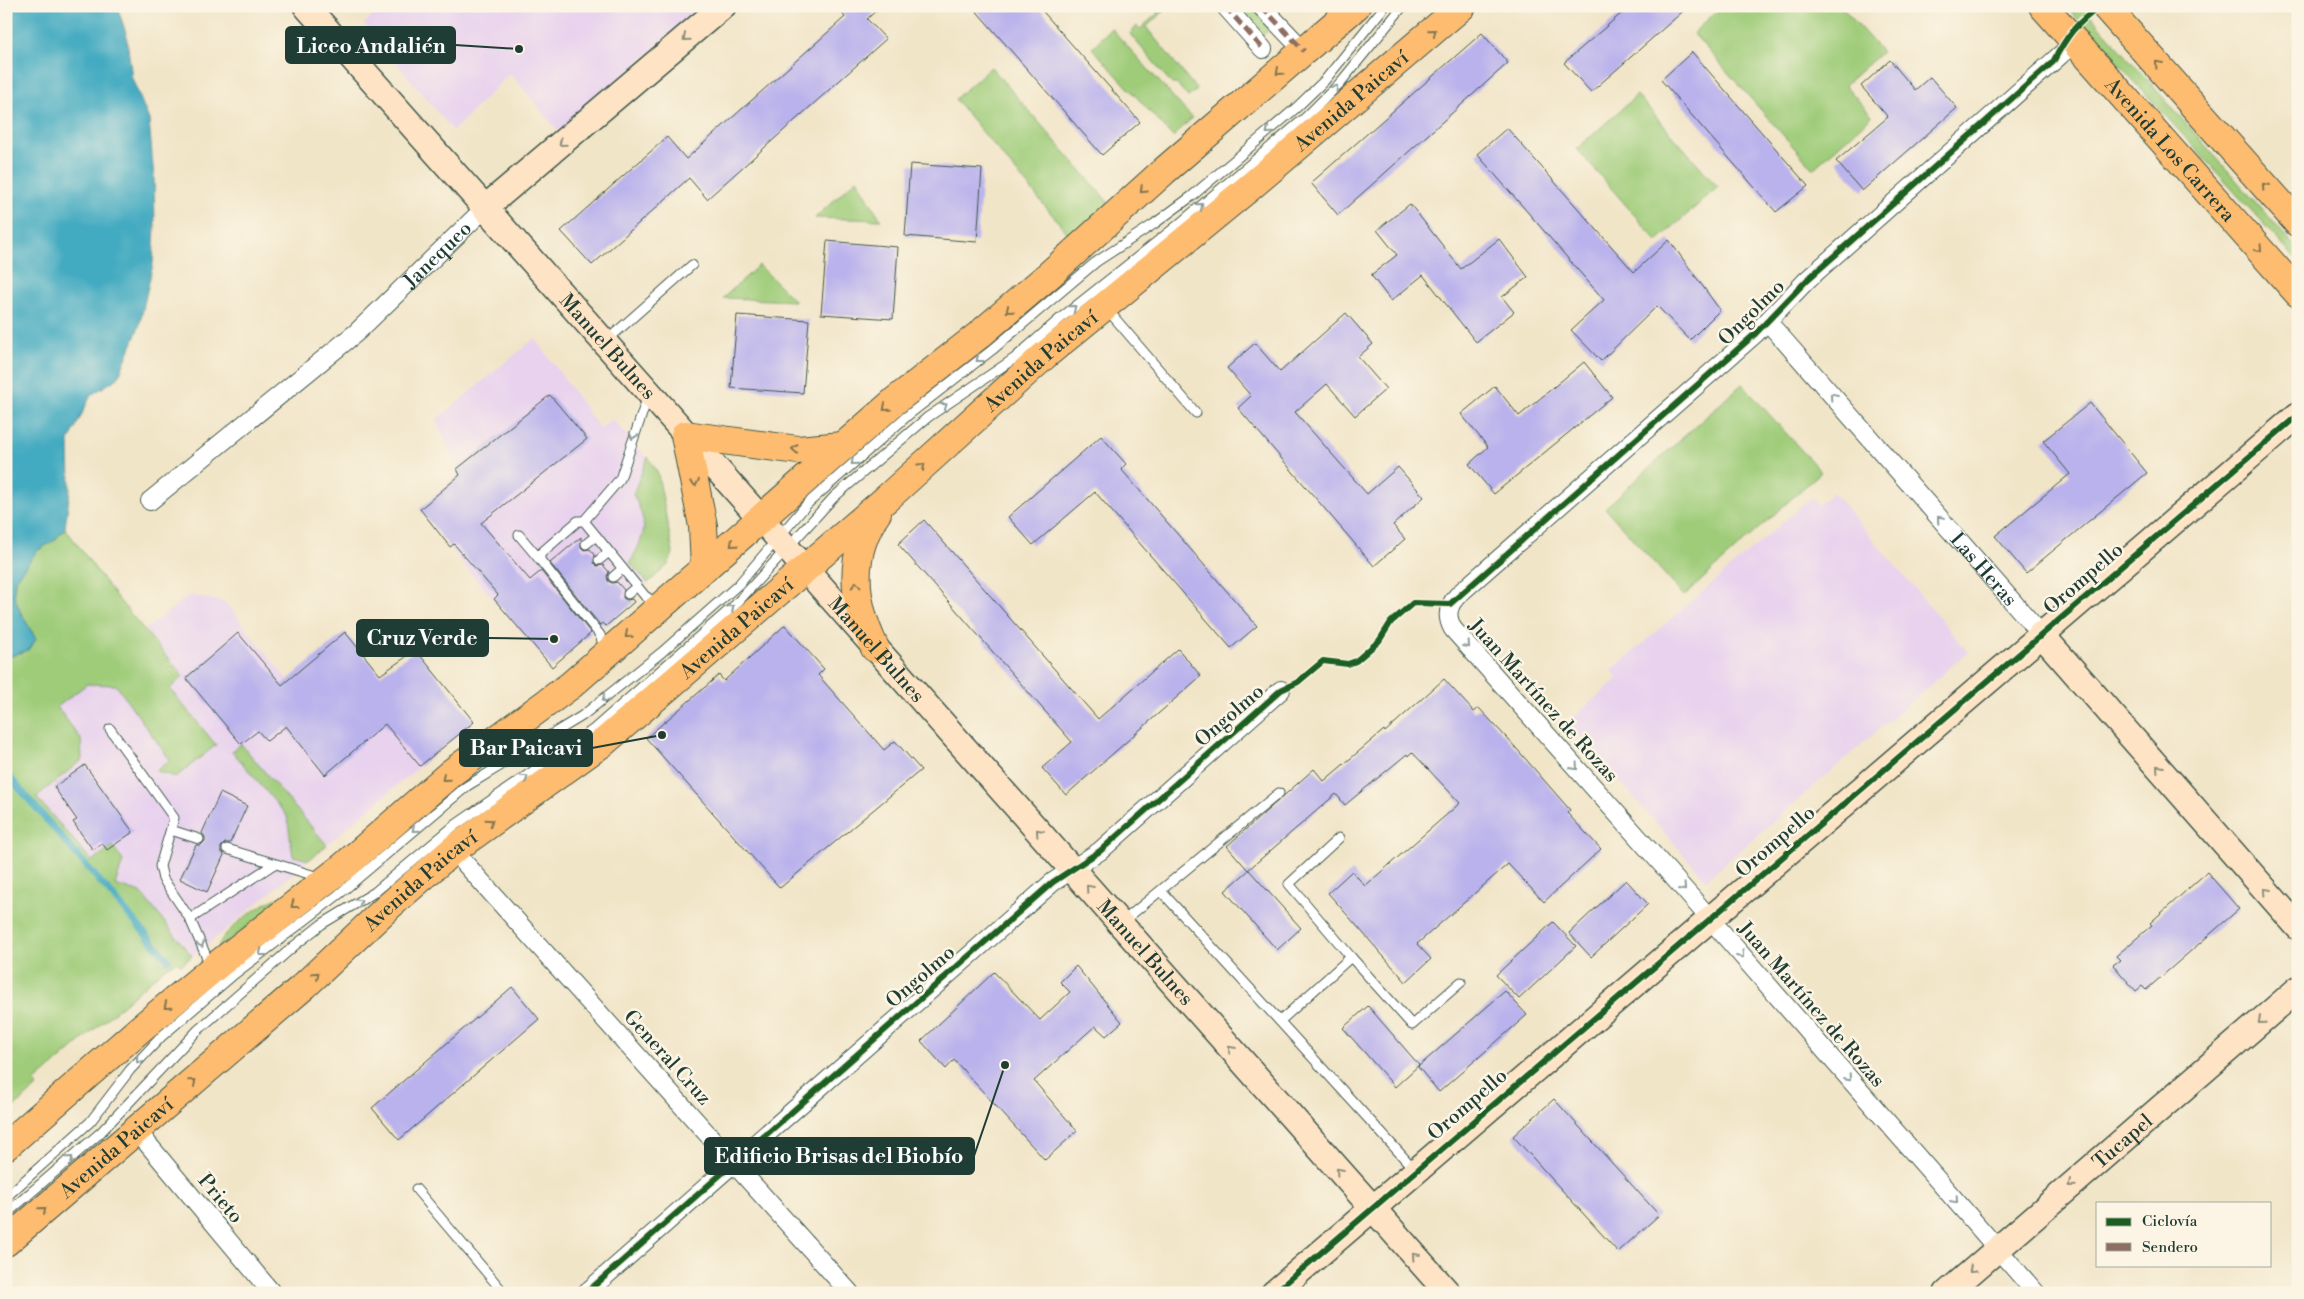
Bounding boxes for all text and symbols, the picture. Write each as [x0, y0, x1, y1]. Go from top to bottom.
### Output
callout: Liceo Andalién [286, 27, 455, 63]
one-way arrow [1427, 30, 1436, 38]
one-way arrow [682, 32, 691, 41]
text: Liceo Andalién [296, 34, 446, 60]
street label: Avenida Paicaví [1289, 45, 1416, 158]
one-way arrow [2155, 61, 2164, 70]
one-way arrow [1276, 67, 1285, 76]
street label: Avenida Los Carrera [2098, 73, 2241, 228]
one-way arrow [1329, 84, 1338, 93]
one-way arrow [1266, 125, 1275, 134]
one-way arrow [558, 137, 567, 146]
one-way arrow [2262, 183, 2271, 192]
one-way arrow [1140, 184, 1149, 193]
one-way arrow [1194, 203, 1203, 212]
street label: Janequeo [398, 216, 478, 295]
one-way arrow [2253, 243, 2261, 252]
street label: Ongolmo [1714, 275, 1791, 352]
street label: Manuel Bulnes [553, 289, 661, 406]
one-way arrow [1005, 304, 1014, 313]
street label: Avenida Paicaví [979, 305, 1105, 419]
one-way arrow [1067, 305, 1076, 313]
one-way arrow [976, 354, 985, 363]
one-way arrow [1830, 393, 1839, 402]
one-way arrow [883, 403, 892, 412]
one-way arrow [938, 403, 948, 412]
one-way arrow [629, 431, 639, 439]
one-way arrow [790, 444, 798, 455]
one-way arrow [850, 457, 859, 466]
one-way arrow [917, 463, 926, 472]
one-way arrow [689, 478, 699, 487]
one-way arrow [1937, 515, 1946, 524]
street label: Las Heras [1944, 528, 2022, 612]
one-way arrow [729, 538, 738, 547]
street label: Orompello [2039, 538, 2129, 621]
street label: Avenida Paicaví [674, 572, 801, 686]
one-way arrow [851, 581, 861, 589]
street label: Manuel Bulnes [822, 592, 929, 708]
one-way arrow [726, 605, 735, 614]
street label: Juan Martínez de Rozas [1462, 613, 1623, 788]
callout: Cruz Verde [357, 620, 488, 656]
text: Cruz Verde [366, 626, 478, 652]
one-way arrow [625, 629, 634, 638]
one-way arrow [1461, 640, 1470, 649]
street label: Ongolmo [1190, 679, 1270, 753]
one-way arrow [601, 693, 610, 702]
callout: Bar Paicavi [460, 730, 592, 766]
text: Bar Paicavi [470, 736, 582, 762]
one-way arrow [1569, 761, 1578, 770]
one-way arrow [2155, 765, 2164, 774]
one-way arrow [442, 773, 451, 782]
one-way arrow [519, 774, 528, 784]
street label: Orompello [1731, 801, 1821, 884]
one-way arrow [485, 819, 494, 828]
one-way arrow [412, 823, 421, 832]
street label: Avenida Paicaví [358, 825, 484, 938]
one-way arrow [1036, 829, 1045, 838]
one-way arrow [1677, 883, 1686, 892]
one-way arrow [1086, 885, 1095, 894]
one-way arrow [2262, 887, 2271, 896]
street label: Manuel Bulnes [1091, 895, 1198, 1011]
one-way arrow [290, 899, 300, 908]
one-way arrow [353, 899, 362, 909]
street label: Juan Martínez de Rozas [1731, 916, 1890, 1093]
one-way arrow [194, 939, 205, 948]
street label: Ongolmo [881, 940, 961, 1014]
one-way arrow [259, 948, 268, 956]
one-way arrow [1735, 950, 1744, 959]
one-way arrow [310, 972, 319, 981]
one-way arrow [164, 1001, 173, 1009]
street label: General Cruz [618, 1005, 716, 1111]
one-way arrow [2257, 1015, 2266, 1024]
one-way arrow [1228, 1046, 1237, 1055]
one-way arrow [136, 1054, 145, 1063]
street label: Orompello [1423, 1064, 1513, 1147]
one-way arrow [1842, 1072, 1851, 1081]
one-way arrow [188, 1079, 197, 1088]
street label: Avenida Paicaví [54, 1092, 180, 1205]
street label: Tucapel [2088, 1109, 2159, 1175]
callout: Edificio Brisas del Biobío [705, 1138, 974, 1174]
text: Edificio Brisas del Biobío [715, 1144, 963, 1170]
one-way arrow [64, 1156, 73, 1165]
one-way arrow [1336, 1167, 1345, 1176]
street label: Prieto [192, 1169, 248, 1229]
one-way arrow [2068, 1178, 2077, 1187]
one-way arrow [1949, 1194, 1958, 1203]
legend [2096, 1202, 2272, 1266]
one-way arrow [38, 1207, 47, 1216]
text: Ciclovía [2142, 1212, 2198, 1231]
text: Sendero [2142, 1238, 2198, 1257]
one-way arrow [1412, 1253, 1421, 1262]
one-way arrow [1968, 1265, 1977, 1274]

